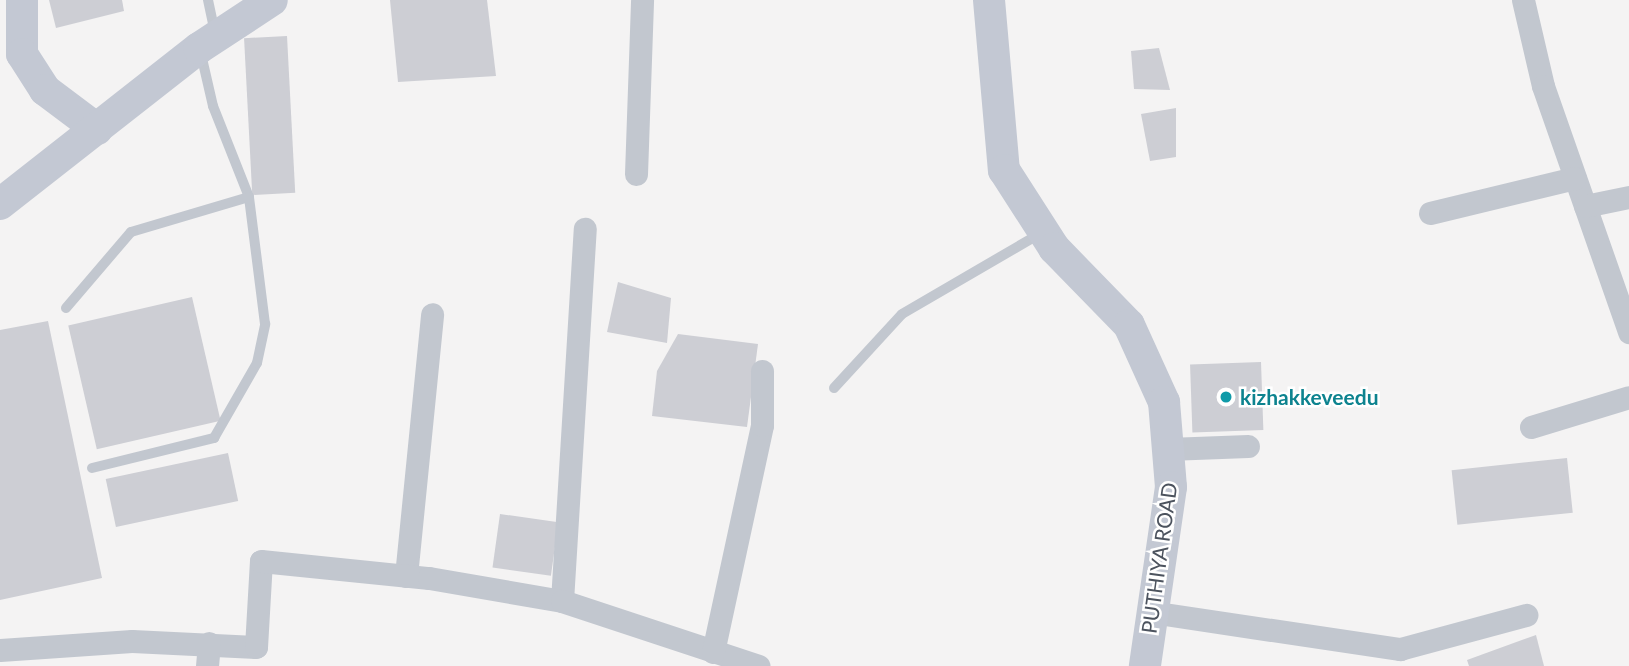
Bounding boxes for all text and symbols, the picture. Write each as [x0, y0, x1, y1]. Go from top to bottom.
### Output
place label: kizhakkeveedu [1240, 384, 1378, 410]
marker: kizhakkeveedu [1218, 389, 1234, 405]
street label: PUTHIYA ROAD [1136, 480, 1182, 636]

